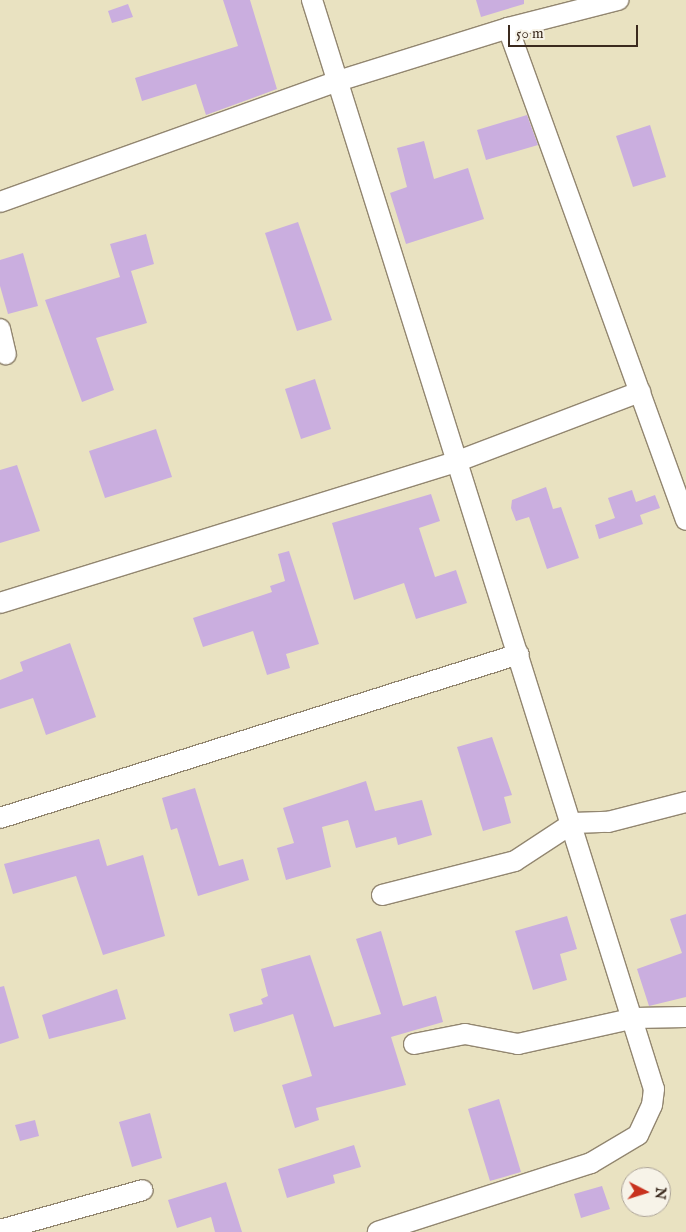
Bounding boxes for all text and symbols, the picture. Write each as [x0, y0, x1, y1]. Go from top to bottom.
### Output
scale bar [511, 15, 641, 47]
text: 50 m [516, 24, 544, 43]
north arrow [621, 1167, 671, 1217]
text: N [650, 1186, 669, 1200]

